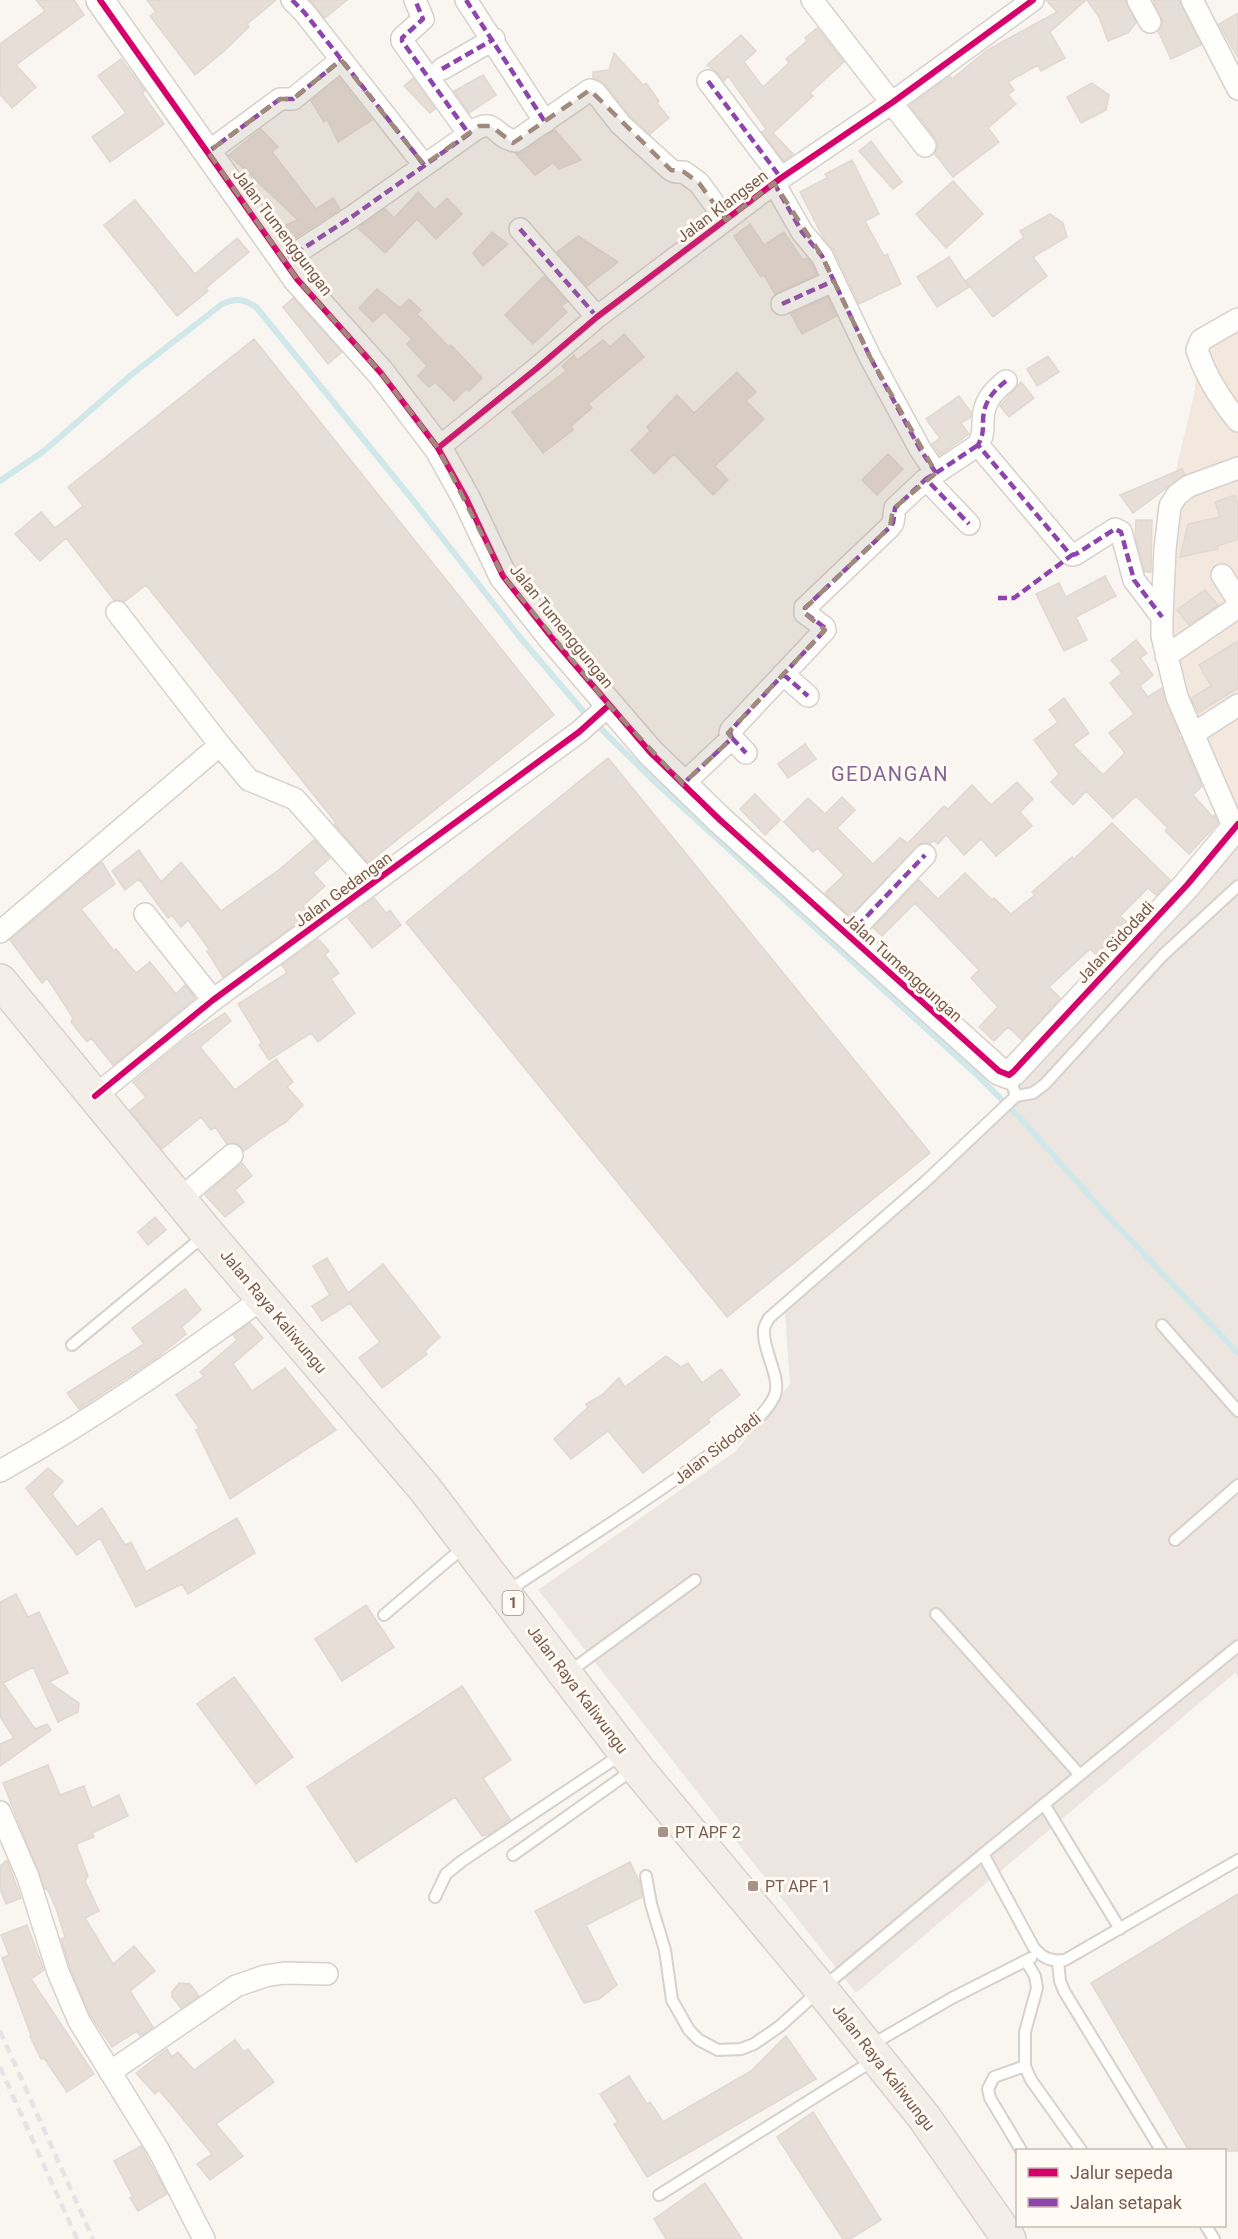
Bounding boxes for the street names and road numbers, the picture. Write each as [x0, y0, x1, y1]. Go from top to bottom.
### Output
street label: Jalan Tumenggungan [229, 165, 336, 299]
street label: Jalan Klangsen [673, 166, 772, 247]
street label: Jalan Tumenggungan [506, 561, 617, 692]
street label: Jalan Gedangan [291, 848, 396, 931]
street label: Jalan Sidodadi [1073, 897, 1158, 987]
street label: Jalan Tumenggungan [839, 909, 966, 1026]
street label: Jalan Raya Kaliwungu [216, 1246, 331, 1377]
street label: Jalan Sidodadi [670, 1409, 765, 1488]
road number: 1 [502, 1591, 524, 1615]
street label: Jalan Raya Kaliwungu [523, 1621, 632, 1757]
street label: Jalan Raya Kaliwungu [828, 2000, 939, 2134]

